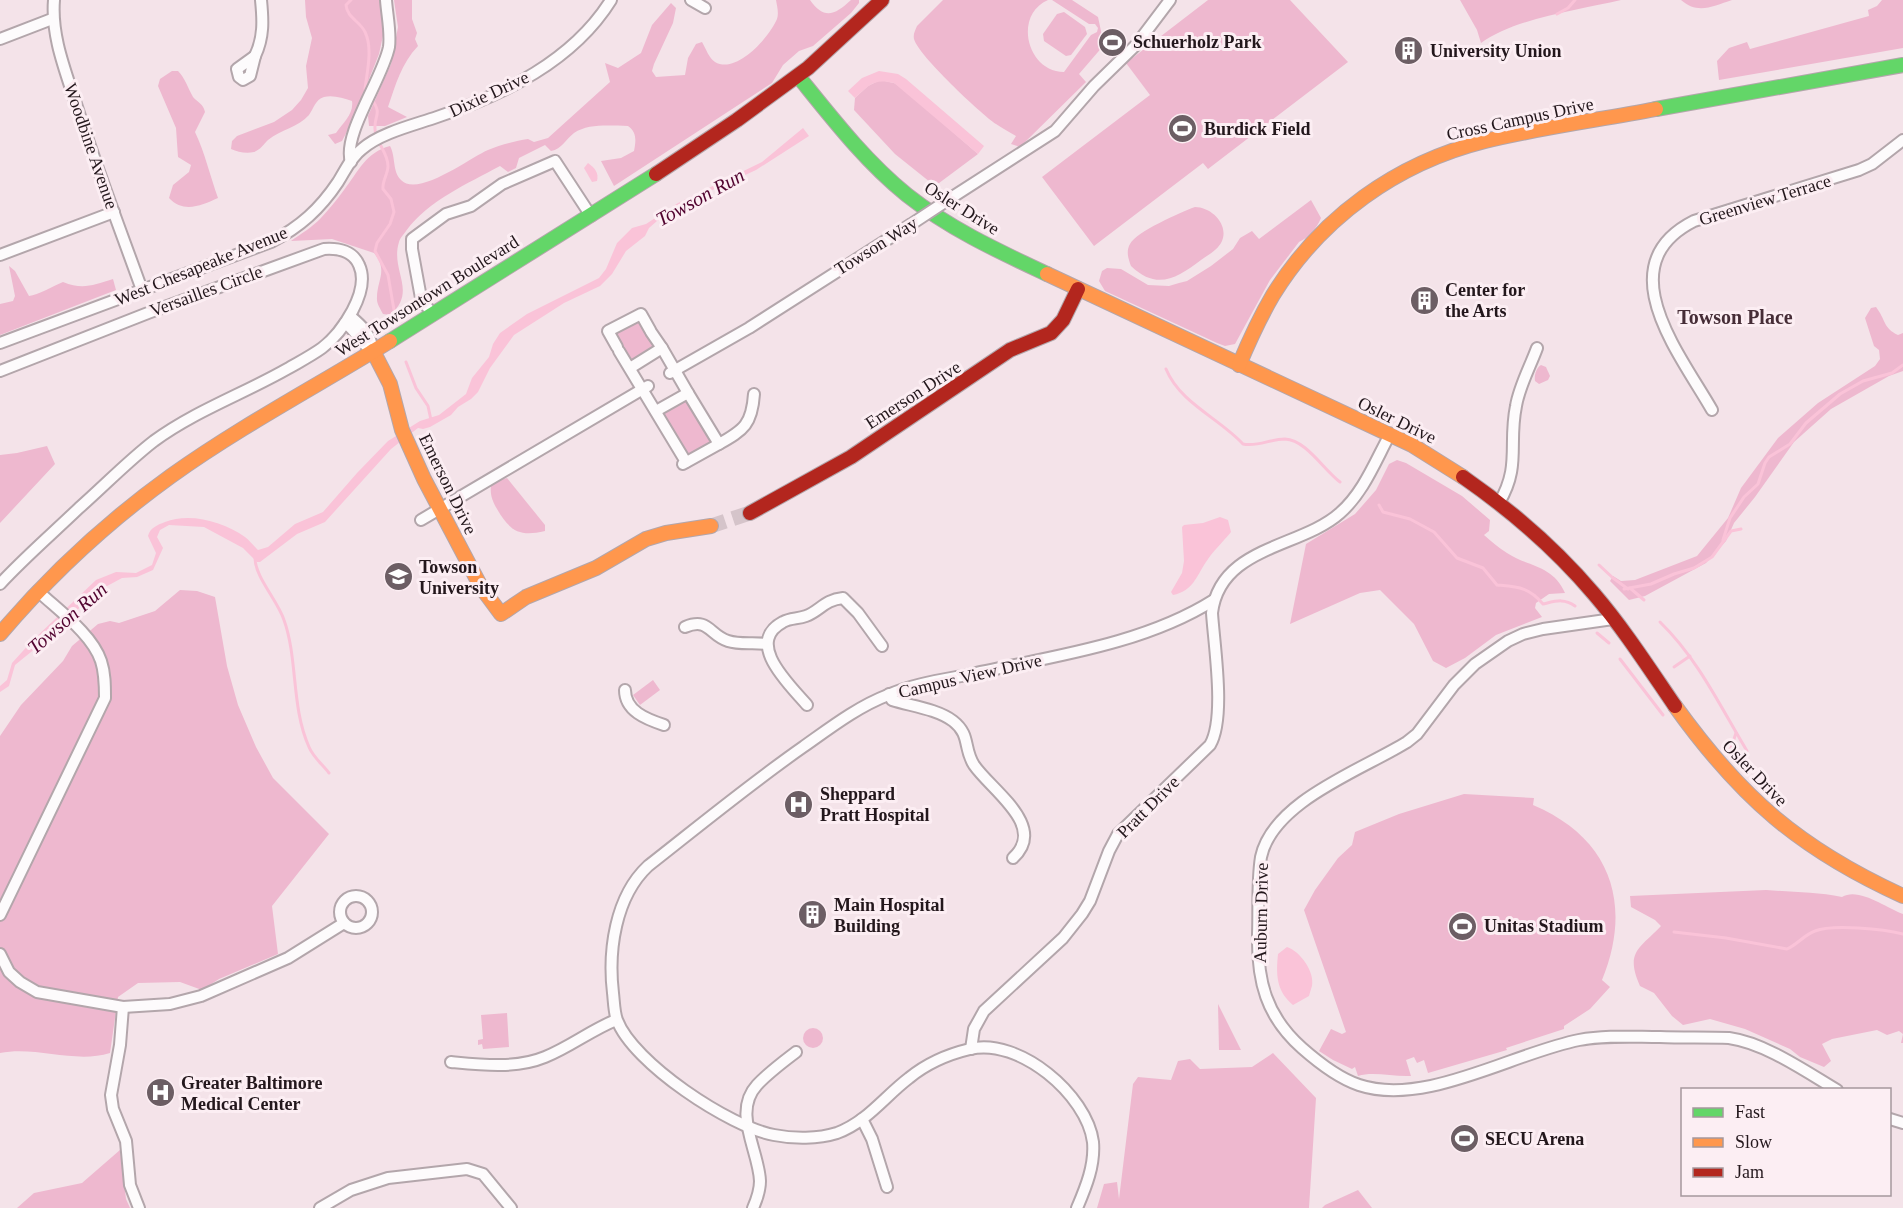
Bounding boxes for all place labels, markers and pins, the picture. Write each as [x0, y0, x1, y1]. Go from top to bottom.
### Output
sports icon: Schuerholz Park [1096, 26, 1128, 58]
place label: Schuerholz Park [1133, 32, 1262, 52]
building icon: University Union [1393, 35, 1425, 67]
place label: University Union [1430, 41, 1562, 61]
sports icon: Burdick Field [1167, 113, 1199, 145]
place label: Burdick Field [1204, 119, 1311, 139]
place label: Center for the Arts [1445, 280, 1525, 321]
building icon: Center for the Arts [1408, 284, 1440, 316]
place label: Towson University [419, 557, 499, 598]
school or university icon: Towson University [382, 561, 414, 593]
place label: Sheppard Pratt Hospital [820, 784, 930, 825]
hospital icon: Sheppard Pratt Hospital [783, 788, 815, 820]
place label: Main Hospital Building [834, 895, 945, 936]
building icon: Main Hospital Building [797, 899, 829, 931]
sports icon: Unitas Stadium [1447, 910, 1479, 942]
place label: Unitas Stadium [1484, 916, 1604, 936]
place label: Greater Baltimore Medical Center [181, 1073, 322, 1114]
hospital icon: Greater Baltimore Medical Center [144, 1077, 176, 1109]
sports icon: SECU Arena [1448, 1123, 1480, 1155]
place label: SECU Arena [1485, 1129, 1584, 1149]

